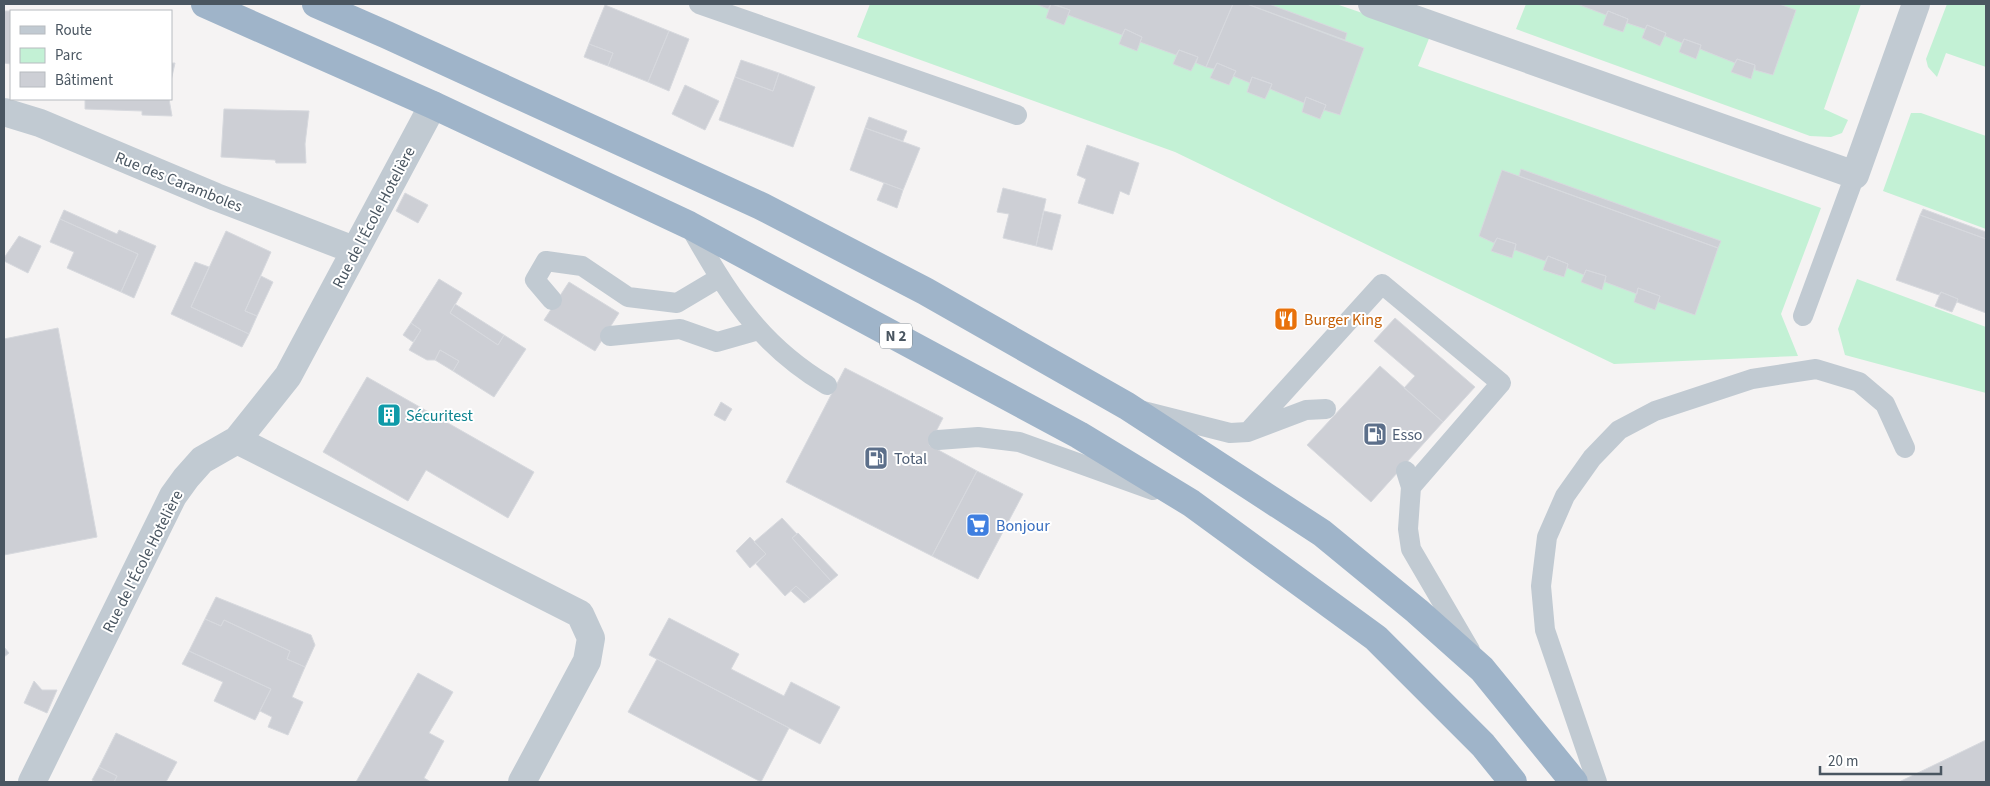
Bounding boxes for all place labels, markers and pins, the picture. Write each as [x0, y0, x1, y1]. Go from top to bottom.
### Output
restaurant icon: Burger King [1273, 306, 1299, 332]
place label: Burger King [1304, 309, 1382, 331]
building icon: Sécuritest [376, 402, 402, 428]
place label: Sécuritest [406, 405, 473, 427]
fuel station icon: Esso [1362, 421, 1388, 447]
place label: Esso [1392, 424, 1423, 446]
fuel station icon: Total [863, 445, 889, 471]
place label: Total [894, 448, 927, 470]
supermarket icon: Bonjour [965, 512, 991, 538]
place label: Bonjour [996, 515, 1050, 537]

